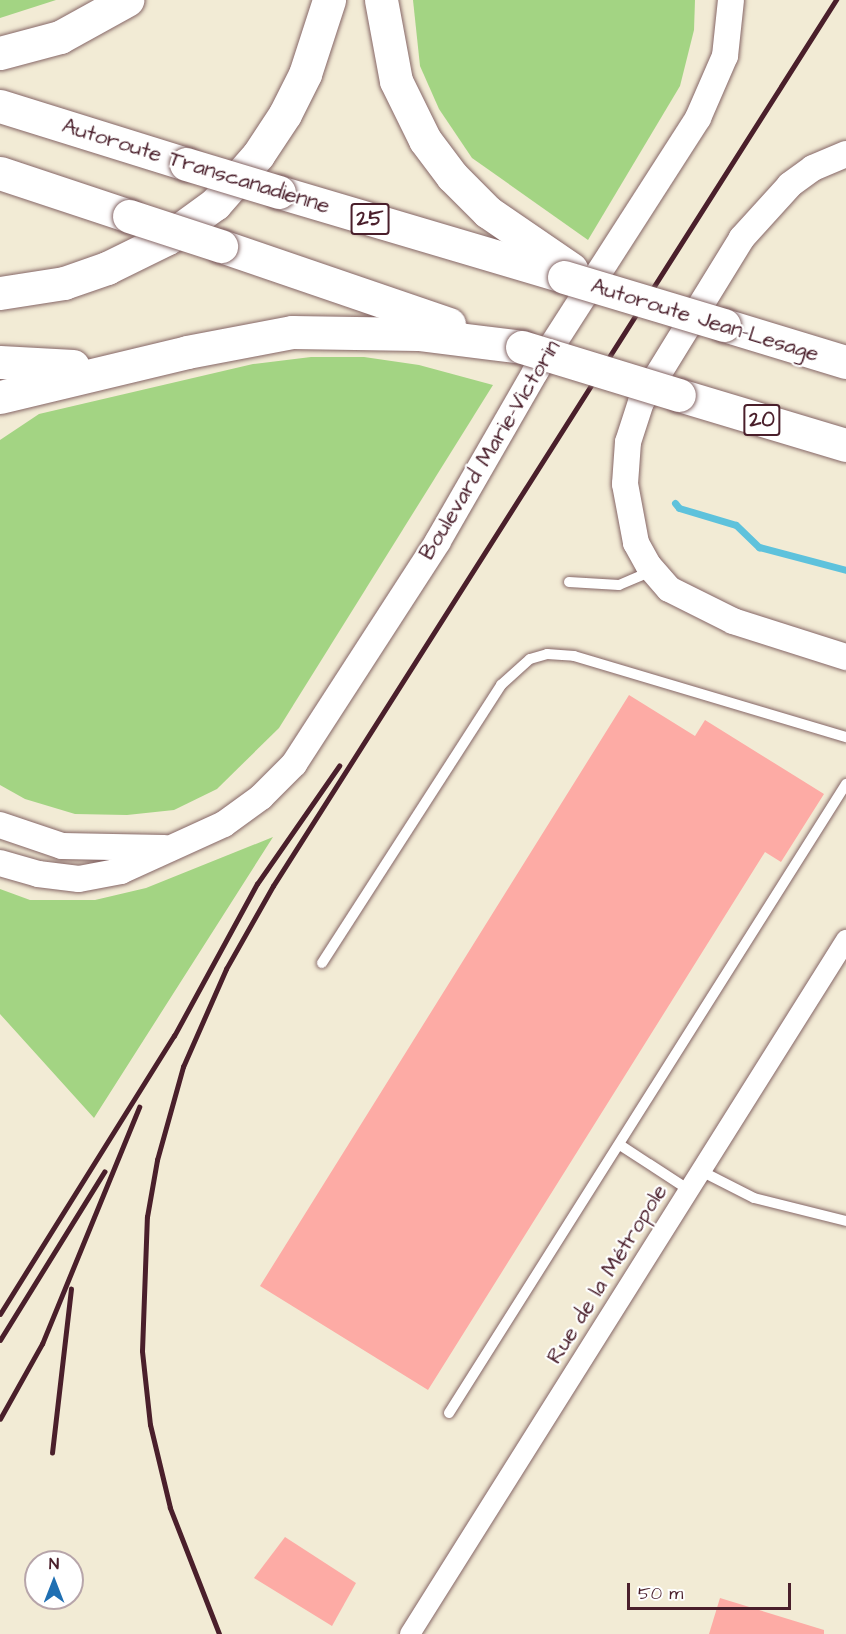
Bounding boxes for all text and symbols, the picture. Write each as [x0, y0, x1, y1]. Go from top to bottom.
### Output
street label: Autoroute Transcanadienne [59, 113, 333, 219]
road number: 25 [350, 201, 389, 237]
street label: Autoroute Jean-Lesage [588, 273, 822, 367]
street label: Boulevard Marie-Victorin [414, 335, 566, 565]
road number: 20 [742, 402, 782, 438]
street label: Rue de la Métropole [541, 1179, 673, 1369]
north arrow [24, 1550, 84, 1610]
text: N [49, 1553, 59, 1575]
scale bar [630, 1571, 794, 1609]
text: 50 m [638, 1581, 683, 1606]

